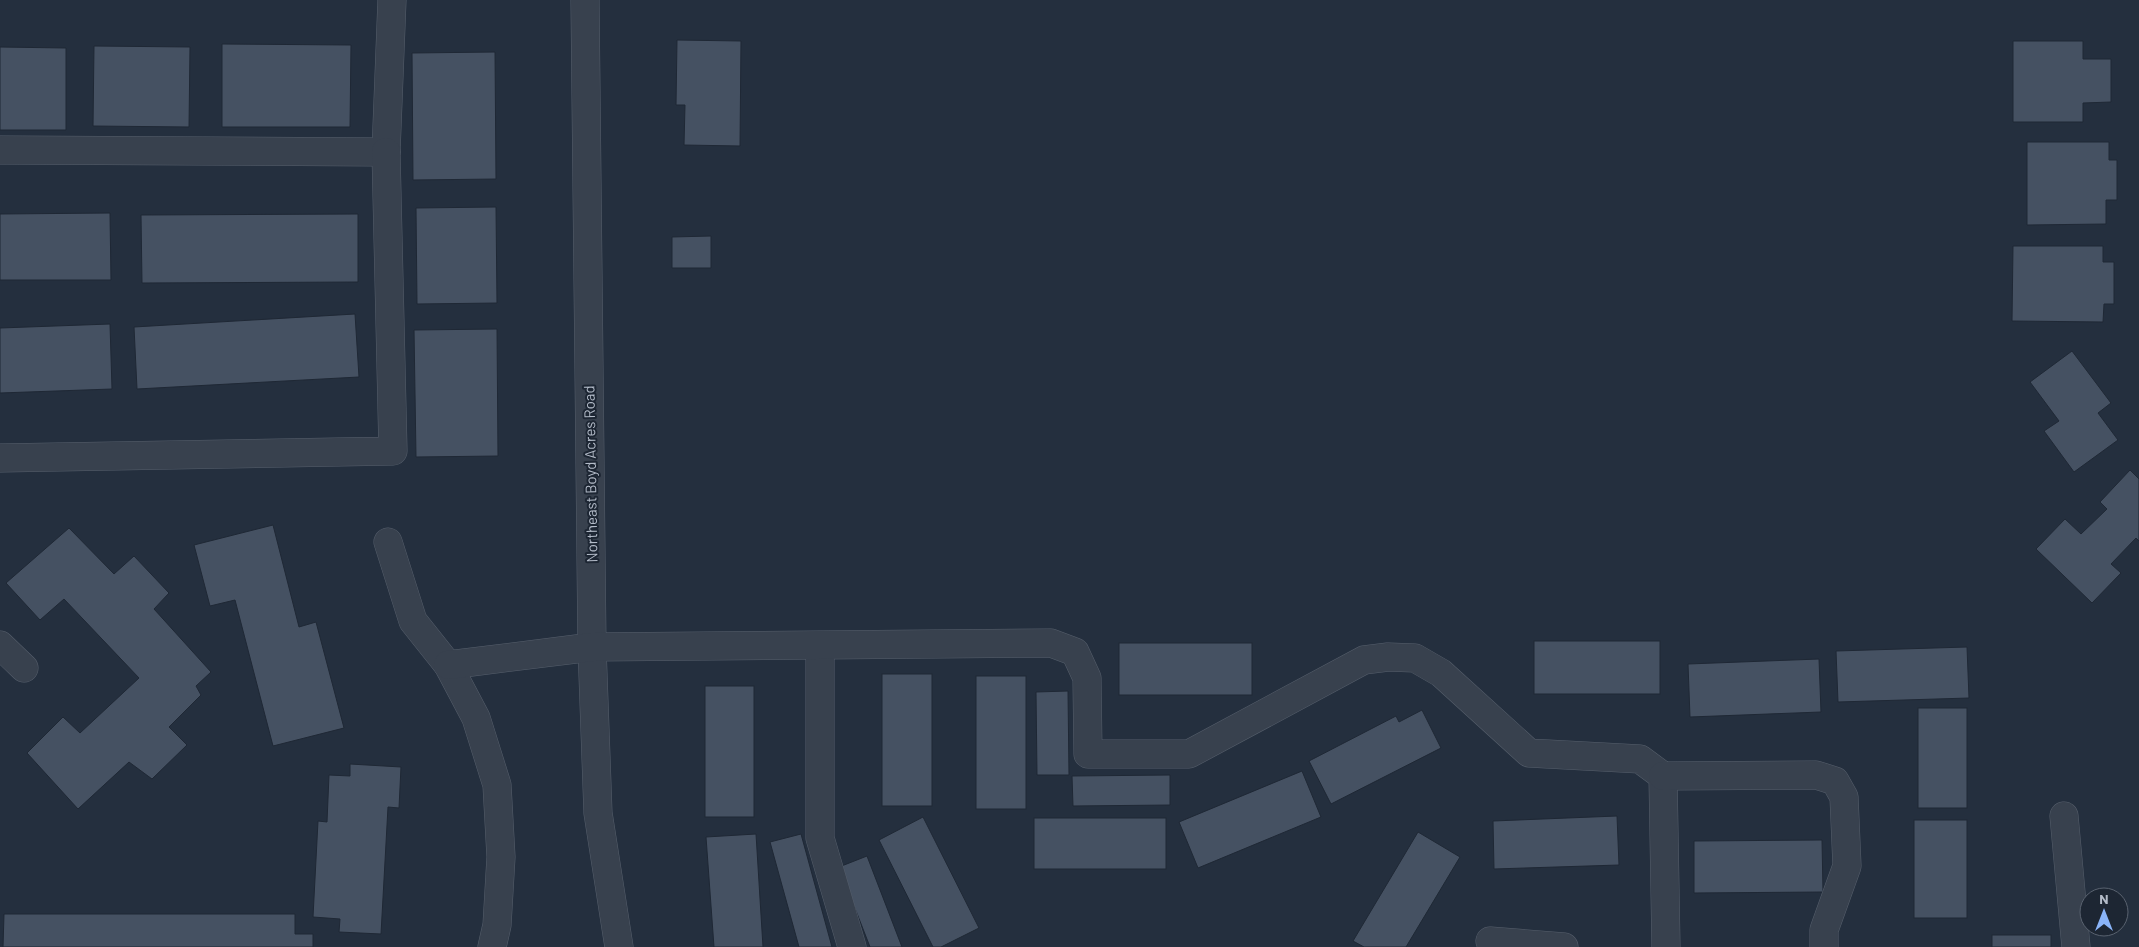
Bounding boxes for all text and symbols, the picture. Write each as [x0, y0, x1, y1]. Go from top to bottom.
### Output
street label: Northeast Boyd Acres Road [579, 385, 601, 563]
north arrow [2079, 887, 2129, 937]
text: N [2099, 890, 2109, 907]

